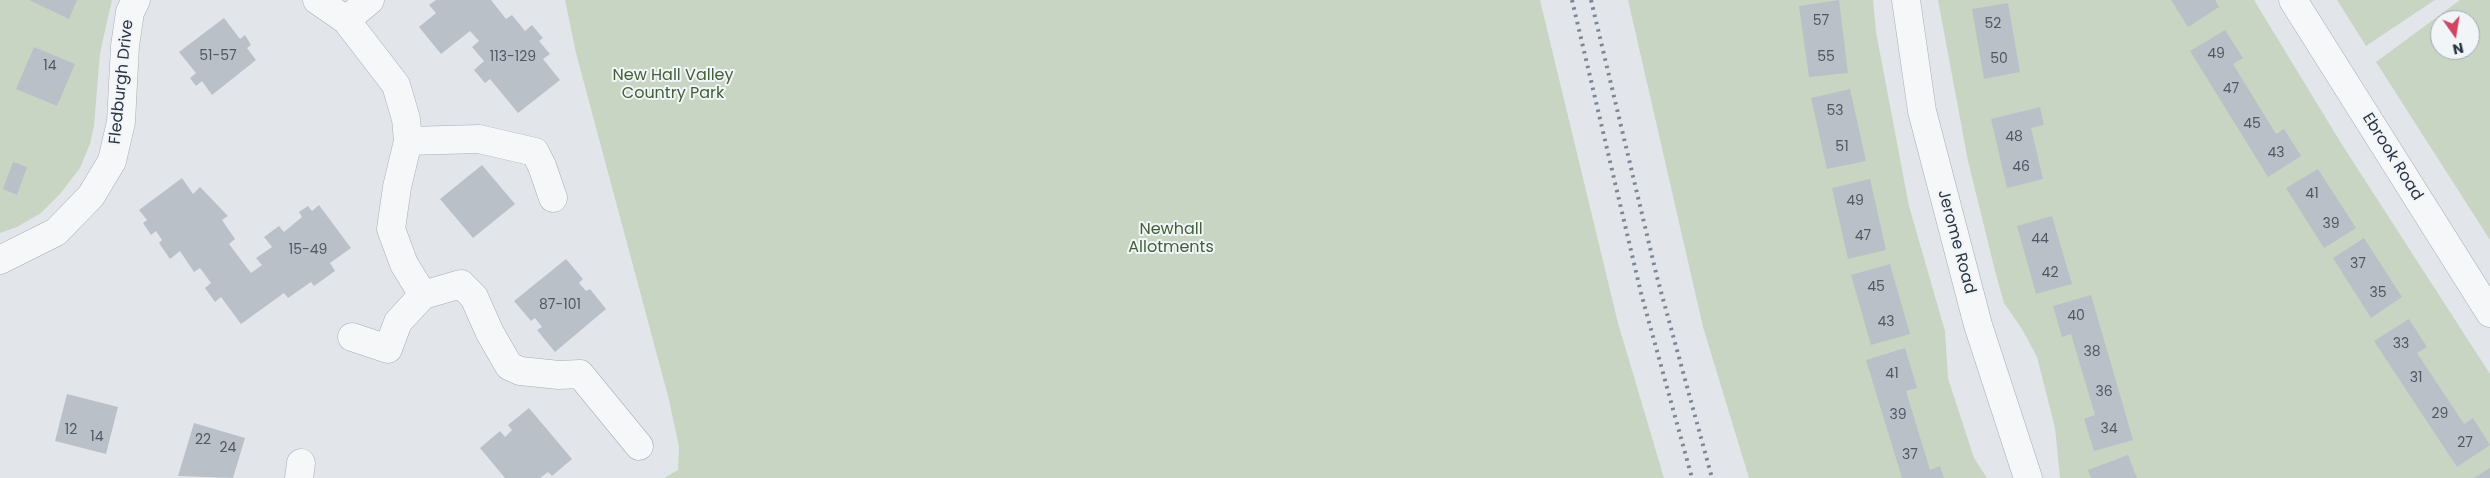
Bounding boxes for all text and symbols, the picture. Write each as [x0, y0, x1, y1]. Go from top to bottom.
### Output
north arrow [2430, 10, 2480, 60]
house number: 57 [1813, 13, 1829, 29]
house number: 52 [1985, 16, 2001, 32]
street label: Fledburgh Drive [106, 19, 138, 145]
text: N [2451, 38, 2466, 60]
house number: 49 [2207, 46, 2225, 62]
house number: 51-57 [199, 48, 237, 64]
house number: 113-129 [490, 49, 536, 65]
house number: 55 [1817, 49, 1835, 65]
house number: 50 [1990, 51, 2008, 67]
house number: 14 [43, 58, 57, 74]
park label: New Hall Valley Country Park [612, 66, 734, 104]
house number: 47 [2223, 81, 2239, 97]
house number: 53 [1826, 103, 1844, 119]
street label: Ebrook Road [2357, 110, 2427, 204]
house number: 45 [2243, 116, 2261, 132]
house number: 48 [2005, 129, 2023, 145]
house number: 51 [1835, 139, 1849, 155]
house number: 43 [2267, 145, 2285, 161]
house number: 46 [2012, 159, 2030, 175]
house number: 41 [2305, 186, 2319, 202]
street label: Jerome Road [1933, 188, 1979, 296]
house number: 49 [1846, 193, 1864, 209]
house number: 39 [2322, 216, 2340, 232]
park label: Newhall Allotments [1128, 220, 1214, 258]
house number: 47 [1855, 228, 1871, 244]
house number: 44 [2031, 231, 2049, 247]
house number: 15-49 [289, 242, 327, 258]
house number: 37 [2350, 256, 2366, 272]
house number: 42 [2042, 265, 2058, 281]
house number: 45 [1867, 279, 1885, 295]
house number: 35 [2369, 285, 2387, 301]
house number: 87-101 [539, 297, 581, 313]
house number: 40 [2067, 308, 2085, 324]
house number: 43 [1877, 314, 1895, 330]
house number: 33 [2393, 336, 2409, 352]
house number: 38 [2083, 344, 2101, 360]
house number: 41 [1885, 366, 1899, 382]
house number: 31 [2410, 370, 2422, 386]
house number: 36 [2095, 384, 2113, 400]
house number: 29 [2432, 406, 2448, 422]
house number: 39 [1889, 407, 1907, 423]
house number: 34 [2100, 421, 2118, 437]
house number: 12 [65, 422, 77, 438]
house number: 14 [90, 429, 104, 445]
house number: 22 [195, 432, 211, 448]
house number: 27 [2457, 435, 2473, 451]
house number: 24 [220, 440, 236, 456]
house number: 37 [1902, 447, 1918, 463]

